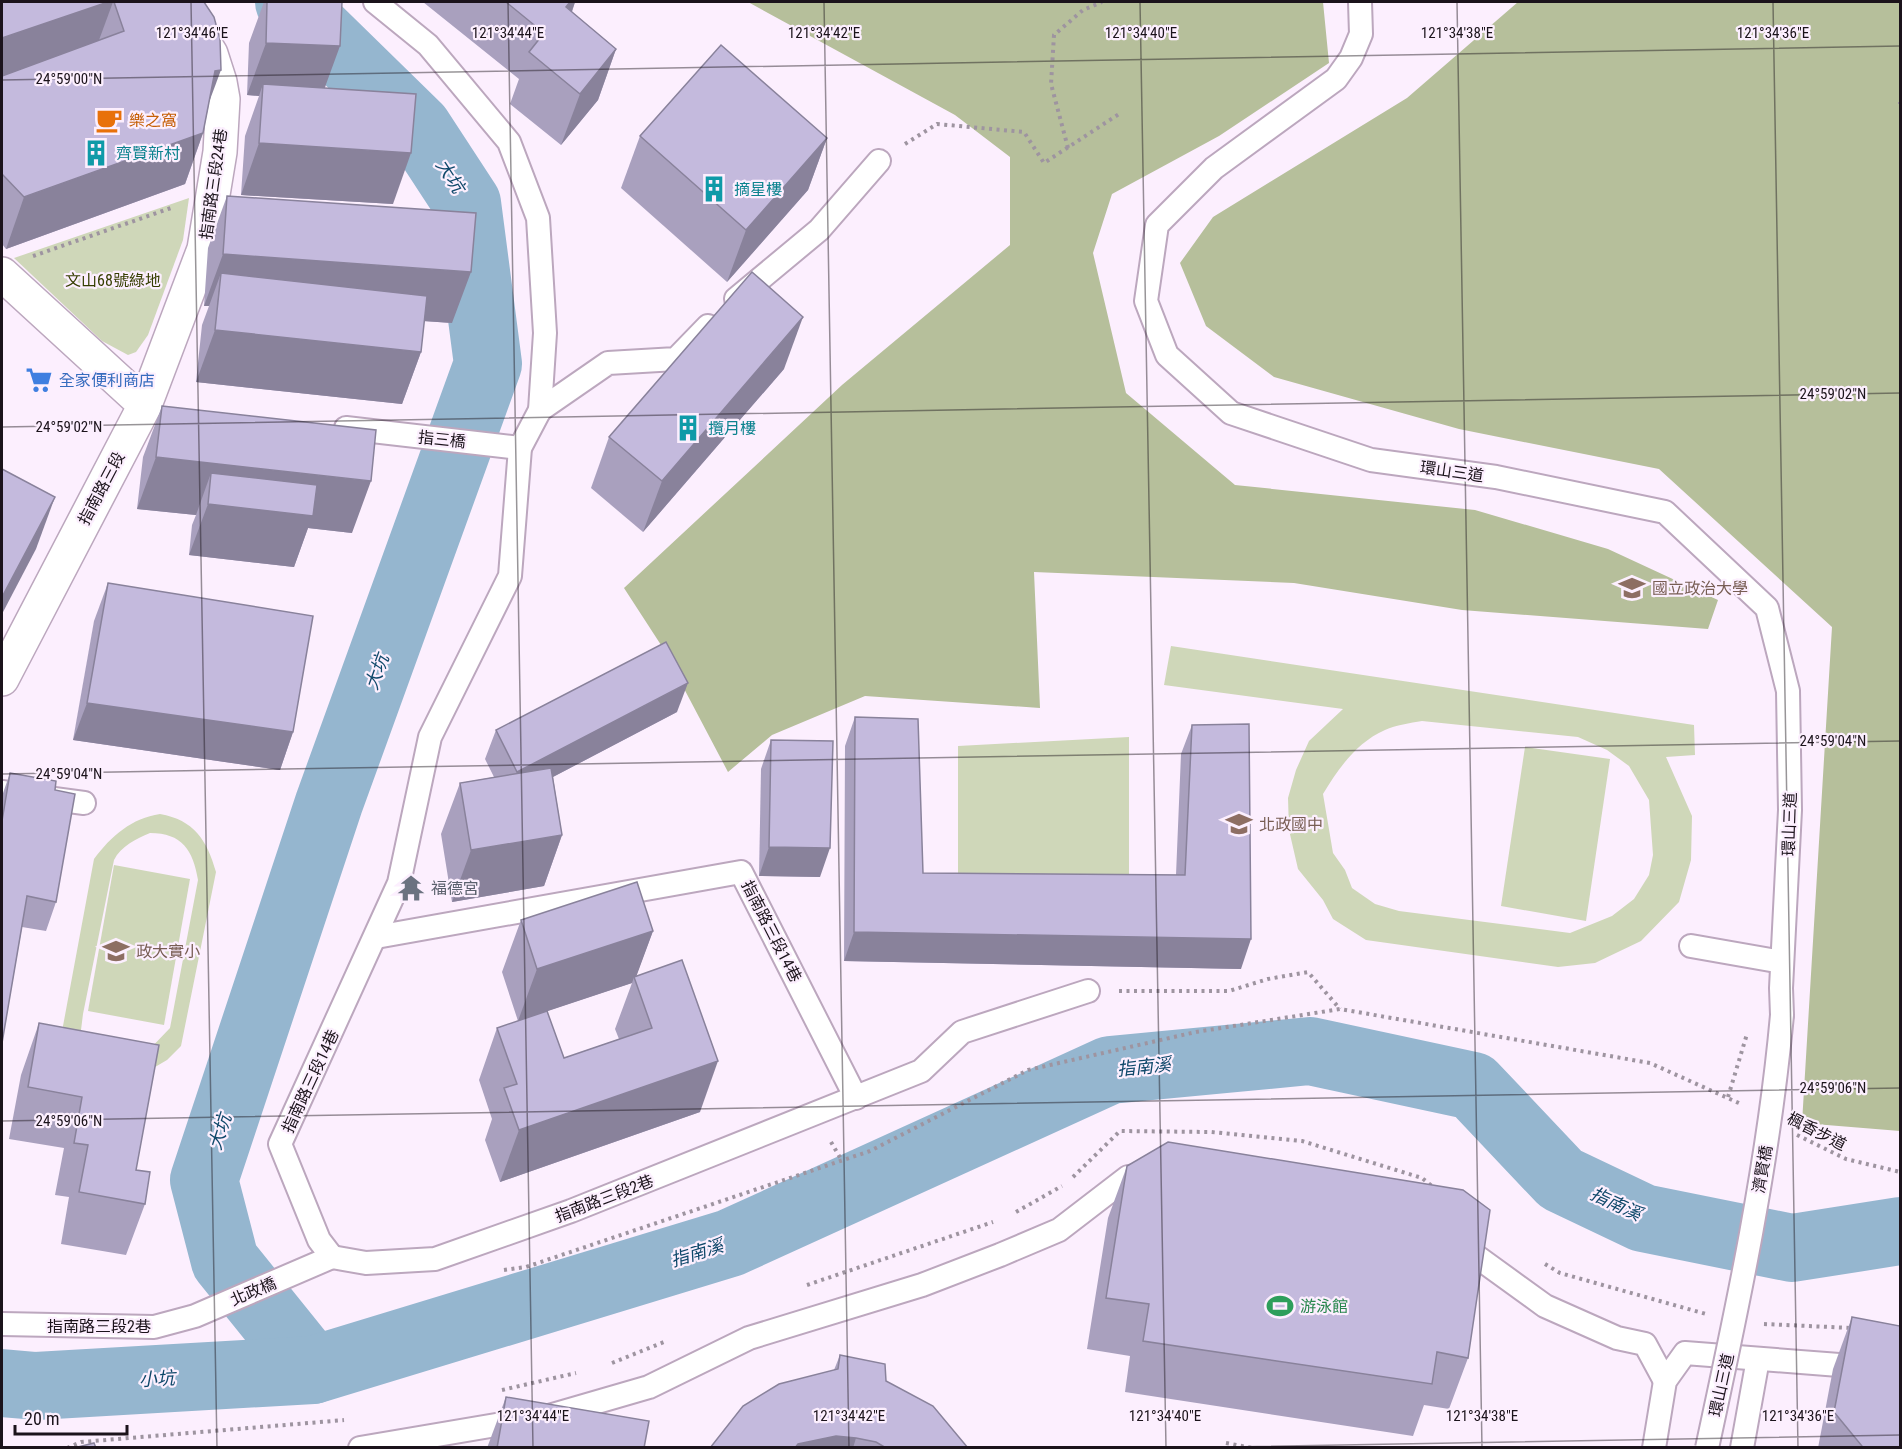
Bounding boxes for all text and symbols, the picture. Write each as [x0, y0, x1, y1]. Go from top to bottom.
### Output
text: 121°34'46"E [156, 24, 228, 42]
text: 121°34'44"E [472, 24, 544, 42]
text: 121°34'42"E [788, 24, 860, 42]
text: 121°34'40"E [1105, 24, 1177, 42]
text: 121°34'38"E [1421, 24, 1493, 42]
text: 121°34'36"E [1737, 24, 1809, 42]
text: 24°59'00"N [36, 70, 102, 88]
cafe icon: 樂之窩 [94, 105, 124, 135]
place label: 樂之窩 [129, 111, 177, 130]
street label: 指南路三段24巷 [196, 127, 231, 241]
building icon: 齊賢新村 [81, 138, 111, 168]
place label: 齊賢新村 [116, 144, 180, 163]
water label: 大坑 [432, 155, 471, 199]
building icon: 摘星樓 [699, 174, 729, 204]
place label: 摘星樓 [734, 180, 782, 199]
park label: 文山68號綠地 [65, 271, 161, 290]
supermarket icon: 全家便利商店 [24, 365, 54, 395]
place label: 全家便利商店 [59, 371, 155, 390]
text: 24°59'02"N [1800, 385, 1866, 403]
building icon: 攬月樓 [673, 413, 703, 443]
text: 24°59'02"N [36, 418, 102, 436]
place label: 攬月樓 [708, 419, 756, 438]
street label: 指三橋 [417, 428, 467, 451]
street label: 指南路三段 [74, 448, 129, 528]
street label: 環山三道 [1419, 458, 1485, 485]
school or university icon: 國立政治大學 [1617, 573, 1647, 603]
place label: 國立政治大學 [1652, 579, 1748, 598]
water label: 大坑 [361, 649, 394, 692]
text: 24°59'04"N [1800, 732, 1866, 750]
text: 24°59'04"N [36, 765, 102, 783]
street label: 環山三道 [1779, 792, 1800, 856]
school or university icon: 北政國中 [1224, 809, 1254, 839]
place label: 北政國中 [1259, 815, 1323, 834]
temple icon: 福德宮 [396, 873, 426, 903]
street label: 指南路三段14巷 [738, 877, 805, 985]
place label: 福德宮 [431, 879, 479, 898]
school or university icon: 政大實小 [101, 936, 131, 966]
place label: 政大實小 [136, 942, 200, 961]
street label: 指南路三段14巷 [278, 1027, 343, 1136]
water label: 指南溪 [1116, 1053, 1175, 1080]
text: 24°59'06"N [1800, 1079, 1866, 1097]
street label: 楓香步道 [1784, 1108, 1850, 1154]
water label: 大坑 [204, 1109, 236, 1152]
text: 24°59'06"N [36, 1112, 102, 1130]
street label: 濟賢橋 [1749, 1144, 1776, 1194]
street label: 指南路三段2巷 [552, 1171, 656, 1226]
water label: 指南溪 [1587, 1183, 1648, 1226]
water label: 指南溪 [668, 1234, 729, 1270]
street label: 北政橋 [227, 1273, 279, 1310]
sports icon: 游泳館 [1265, 1291, 1295, 1321]
place label: 游泳館 [1300, 1297, 1348, 1316]
street label: 指南路三段2巷 [47, 1317, 151, 1336]
street label: 環山三道 [1706, 1352, 1737, 1418]
water label: 小坑 [138, 1367, 178, 1390]
scale bar [15, 1398, 128, 1436]
text: 121°34'44"E [497, 1407, 569, 1425]
text: 121°34'42"E [813, 1407, 885, 1425]
text: 121°34'40"E [1129, 1407, 1201, 1425]
text: 121°34'38"E [1446, 1407, 1518, 1425]
text: 121°34'36"E [1762, 1407, 1834, 1425]
text: 20 m [24, 1408, 59, 1429]

